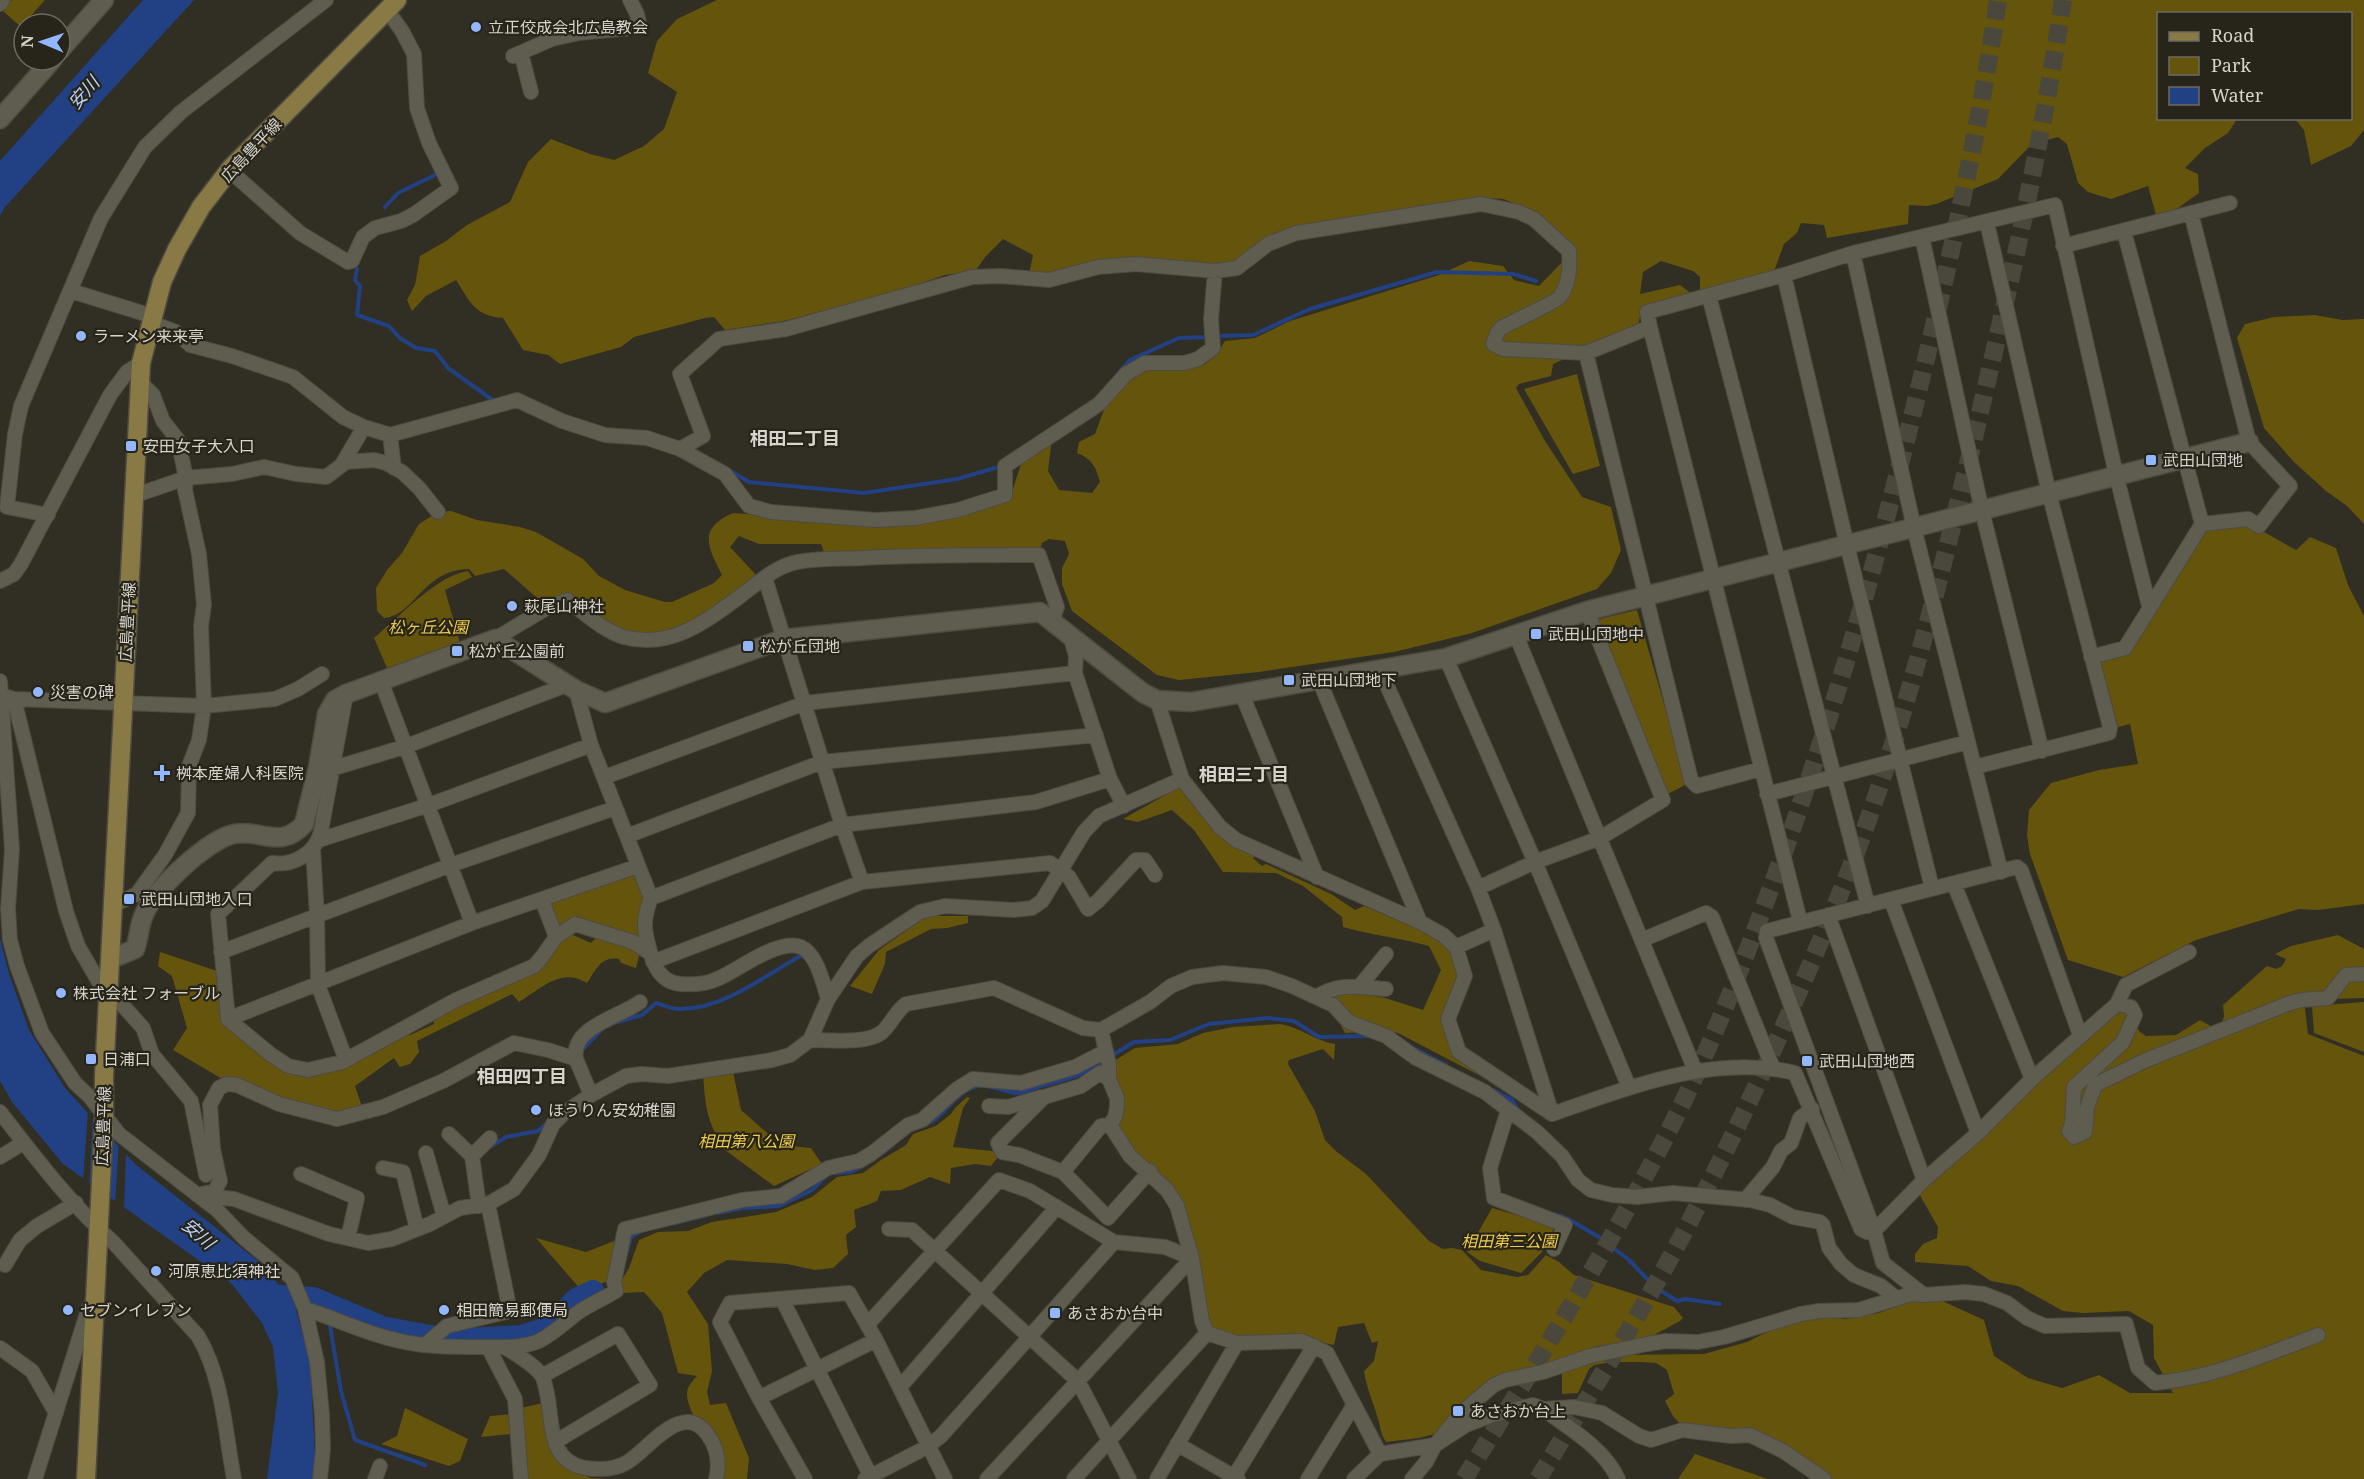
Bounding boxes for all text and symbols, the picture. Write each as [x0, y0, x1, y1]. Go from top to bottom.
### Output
north arrow [12, 12, 72, 72]
legend [2157, 12, 2352, 120]
place label: 立正佼成会北広島教会 [488, 16, 648, 38]
marker: 立正佼成会北広島教会 [469, 20, 483, 34]
text: Road [2211, 23, 2254, 47]
text: N [16, 34, 38, 48]
text: Park [2211, 53, 2251, 77]
water label: 安川 [62, 69, 105, 114]
text: Water [2211, 83, 2264, 107]
street label: 広島豊平線 [216, 113, 286, 187]
place label: ラーメン来来亭 [93, 325, 204, 347]
marker: ラーメン来来亭 [74, 329, 88, 343]
district label: 相田二丁目 [750, 426, 840, 450]
place label: 安田女子大入口 [143, 435, 255, 457]
marker: 安田女子大入口 [124, 439, 138, 453]
place label: 武田山団地 [2163, 449, 2243, 471]
marker: 武田山団地 [2144, 453, 2158, 467]
street label: 広島豊平線 [114, 581, 140, 663]
place label: 萩尾山神社 [524, 595, 604, 617]
marker: 萩尾山神社 [505, 599, 519, 613]
park label: 松ヶ丘公園 [388, 616, 470, 638]
place label: 武田山団地中 [1548, 623, 1644, 645]
marker: 武田山団地中 [1529, 627, 1543, 641]
place label: 松が丘団地 [760, 635, 840, 657]
marker: 松が丘団地 [741, 639, 755, 653]
place label: 松が丘公園前 [469, 640, 565, 662]
marker: 松が丘公園前 [450, 644, 464, 658]
place label: 武田山団地下 [1301, 669, 1397, 691]
marker: 武田山団地下 [1282, 673, 1296, 687]
place label: 災害の碑 [50, 681, 114, 703]
marker: 災害の碑 [31, 685, 45, 699]
place label: 桝本産婦人科医院 [176, 762, 304, 784]
district label: 相田三丁目 [1199, 762, 1289, 786]
marker: 桝本産婦人科医院 [153, 764, 171, 782]
place label: 武田山団地入口 [141, 888, 253, 910]
marker: 武田山団地入口 [122, 892, 136, 906]
place label: 株式会社 フォーブル [73, 982, 220, 1004]
marker: 株式会社 フォーブル [54, 986, 68, 1000]
place label: 日浦口 [103, 1048, 151, 1070]
place label: 武田山団地西 [1819, 1050, 1915, 1072]
marker: 日浦口 [84, 1052, 98, 1066]
marker: 武田山団地西 [1800, 1054, 1814, 1068]
district label: 相田四丁目 [477, 1064, 567, 1088]
street label: 広島豊平線 [91, 1086, 115, 1166]
place label: ほうりん安幼稚園 [548, 1099, 676, 1121]
marker: ほうりん安幼稚園 [529, 1103, 543, 1117]
park label: 相田第八公園 [698, 1130, 796, 1152]
water label: 安川 [177, 1212, 222, 1255]
park label: 相田第三公園 [1461, 1230, 1559, 1252]
place label: 河原恵比須神社 [168, 1260, 280, 1282]
marker: 河原恵比須神社 [149, 1264, 163, 1278]
place label: セブンイレブン [80, 1299, 192, 1321]
place label: 相田簡易郵便局 [456, 1299, 568, 1321]
place label: あさおか台中 [1067, 1302, 1163, 1324]
marker: セブンイレブン [61, 1303, 75, 1317]
marker: 相田簡易郵便局 [437, 1303, 451, 1317]
marker: あさおか台中 [1048, 1306, 1062, 1320]
place label: あさおか台上 [1470, 1400, 1566, 1422]
marker: あさおか台上 [1451, 1404, 1465, 1418]

